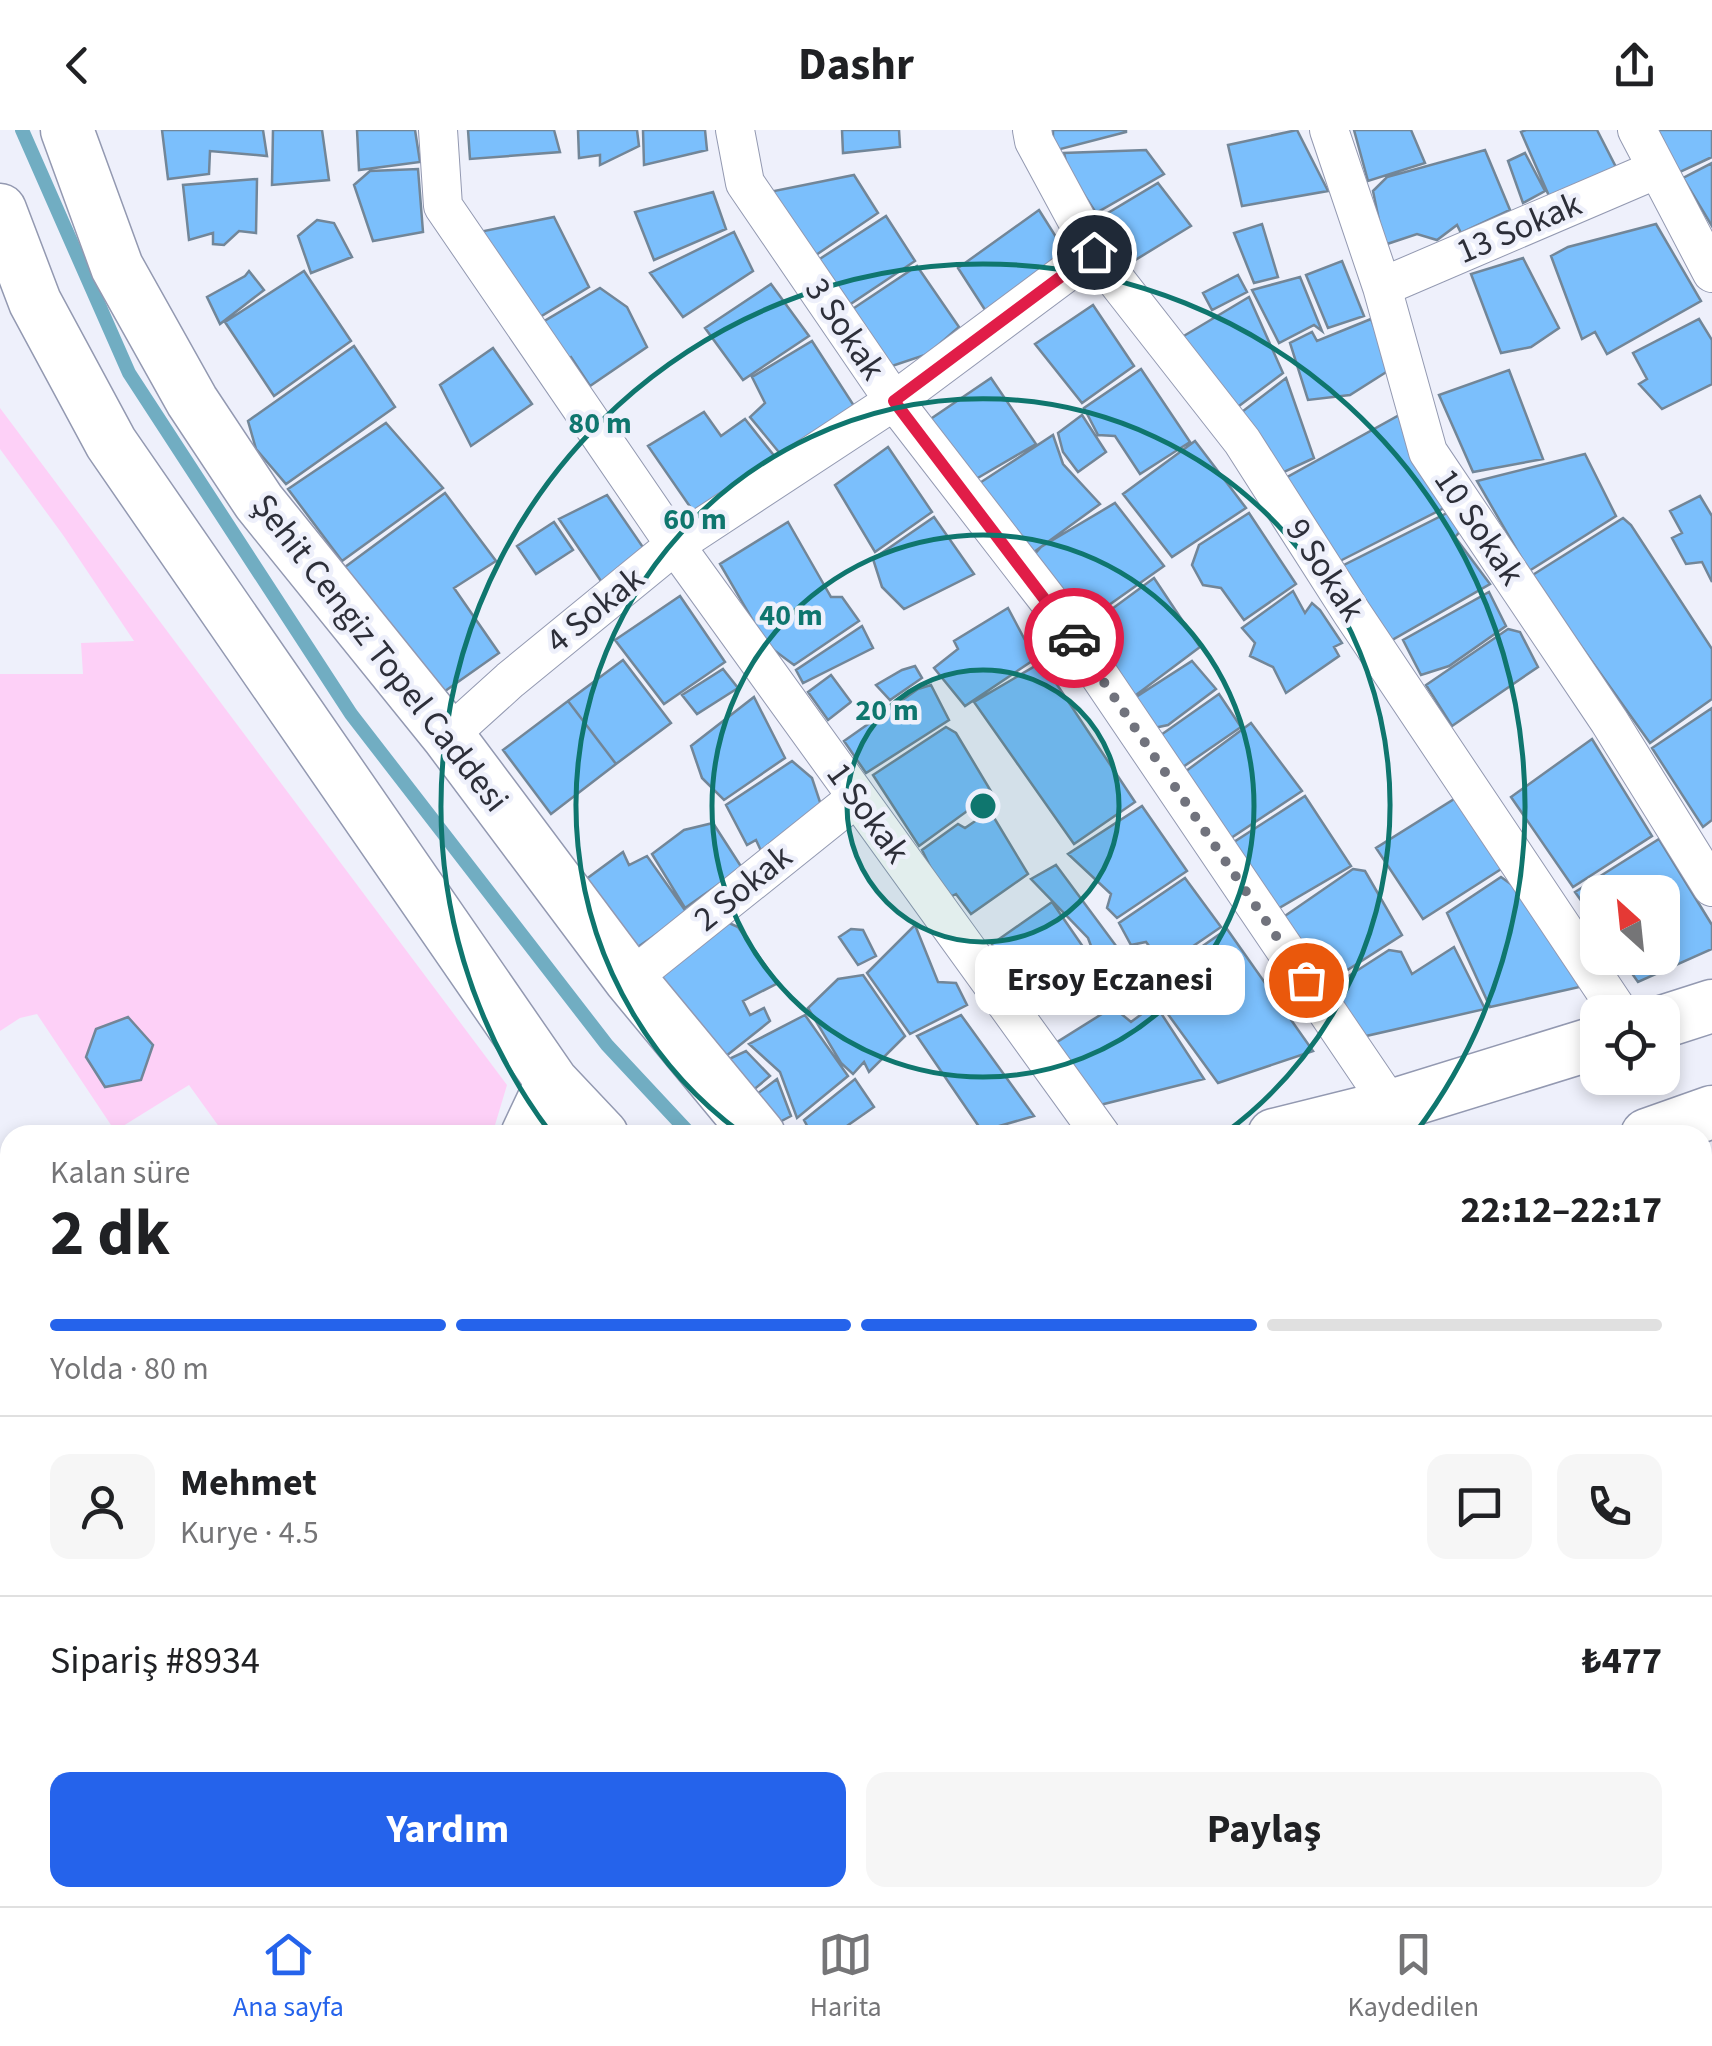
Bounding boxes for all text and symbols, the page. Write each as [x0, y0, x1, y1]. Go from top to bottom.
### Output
text: Dashr [798, 33, 914, 97]
icon: back [50, 38, 105, 93]
icon: share [1607, 38, 1662, 93]
street label: 13 Sokak [1449, 179, 1590, 277]
pin [1052, 210, 1137, 295]
icon: home [1067, 225, 1122, 280]
street label: 3 Sokak [792, 268, 898, 391]
text: 80 m [568, 402, 632, 445]
street label: 10 Sokak [1422, 459, 1537, 596]
street label: Şehit Cengiz Topel Caddesi [240, 483, 520, 823]
text: 60 m [663, 498, 727, 541]
street label: 9 Sokak [1273, 509, 1377, 632]
street label: 4 Sokak [535, 554, 656, 665]
courier [1024, 588, 1124, 688]
text: 40 m [759, 594, 823, 637]
icon: car [1047, 611, 1102, 666]
text: 20 m [855, 689, 919, 732]
street label: 1 Sokak [814, 752, 922, 874]
centre of rings [965, 788, 1001, 824]
street label: 2 Sokak [683, 832, 804, 943]
north arrow [1580, 875, 1680, 975]
map controls [1580, 875, 1680, 1095]
pin [1264, 938, 1349, 1023]
callout: Ersoy Eczanesi [976, 945, 1246, 1015]
icon: bag [1279, 953, 1334, 1008]
text: Ersoy Eczanesi [1007, 957, 1213, 1003]
button: locate [1580, 995, 1680, 1095]
text: Kalan süre [50, 1150, 190, 1196]
text: 22:12–22:17 [1460, 1183, 1662, 1237]
text: 2 dk [50, 1187, 170, 1280]
text: Yolda · 80 m [50, 1346, 209, 1392]
button: person [50, 1454, 155, 1559]
button: chat [1427, 1454, 1532, 1559]
button: phone [1557, 1454, 1662, 1559]
text: Mehmet [180, 1456, 317, 1510]
text: Kurye · 4.5 [180, 1510, 319, 1556]
text: Sipariş #8934 [50, 1634, 260, 1688]
text: ₺477 [1582, 1634, 1662, 1688]
button: Yardım [50, 1772, 846, 1887]
button: Paylaş [866, 1772, 1662, 1887]
tab: Ana sayfa [233, 1927, 344, 2027]
tab: Harita [810, 1927, 882, 2027]
tab: Kaydedilen [1348, 1927, 1479, 2027]

